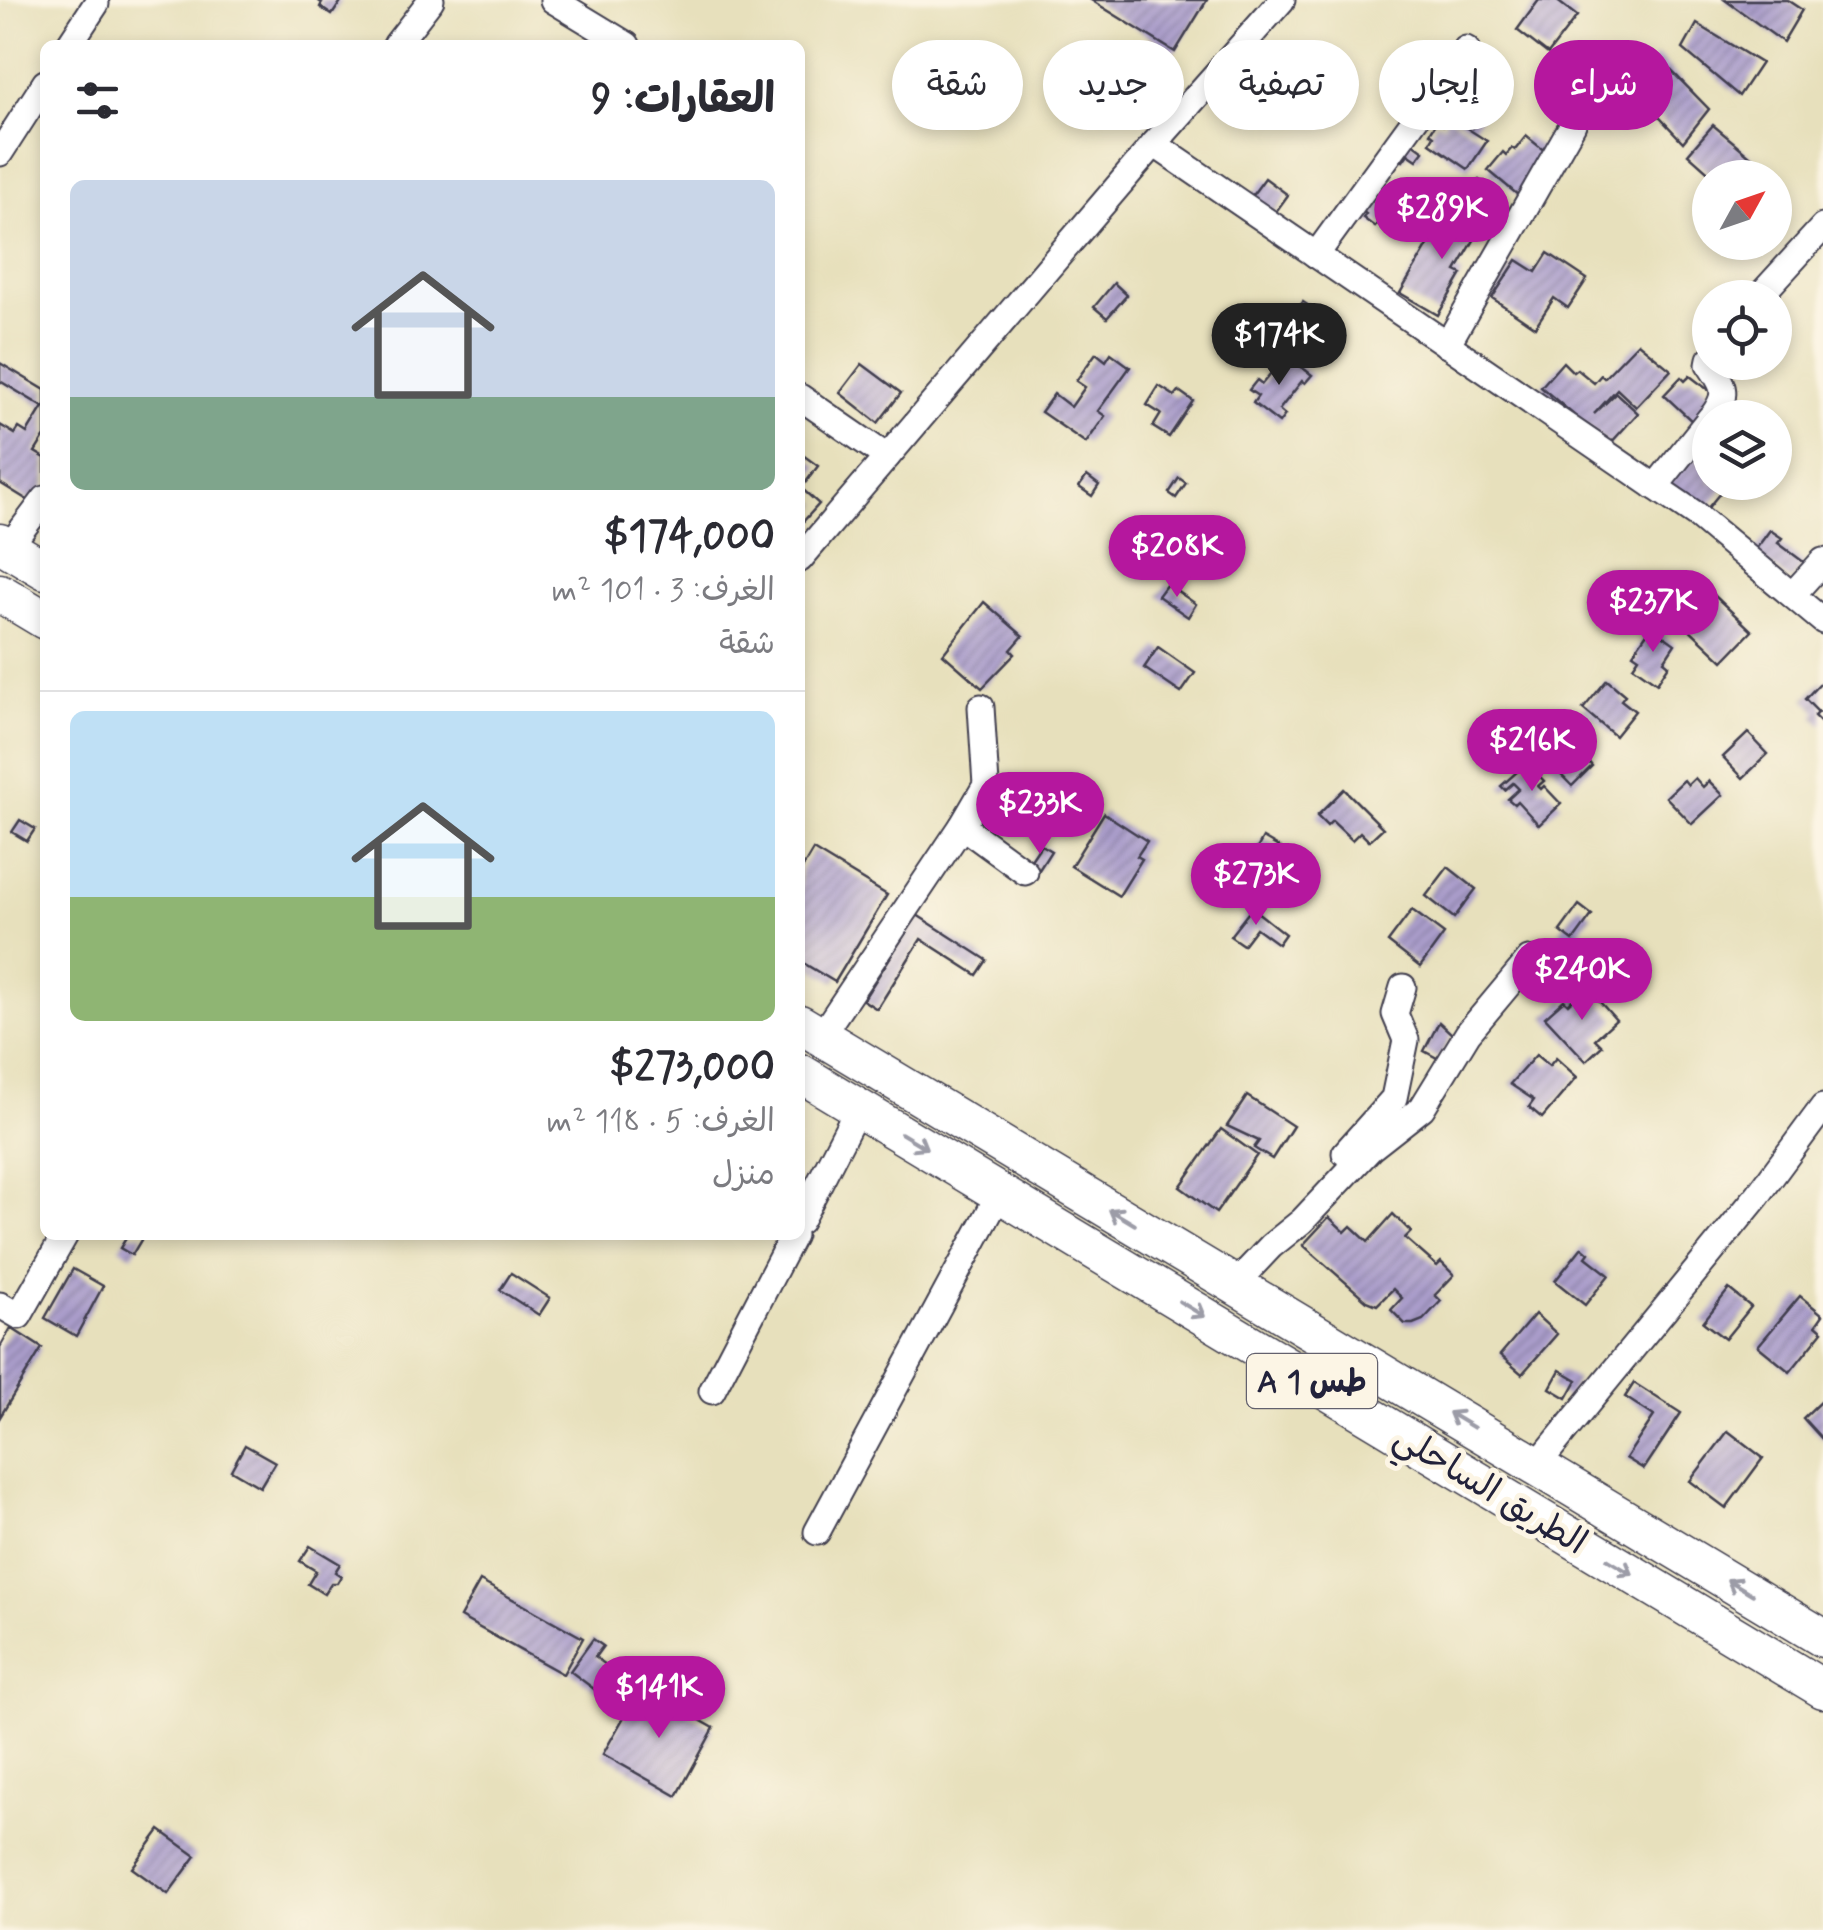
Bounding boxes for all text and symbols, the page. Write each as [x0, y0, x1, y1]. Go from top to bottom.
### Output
chip: شقة [892, 40, 1023, 130]
chip: جديد [1043, 40, 1184, 130]
chip: تصفية [1204, 40, 1359, 130]
chip: إيجار [1379, 40, 1514, 130]
chip: شراء [1534, 40, 1673, 130]
icon: filters [70, 73, 125, 128]
text: العقارات: 9 [591, 73, 775, 128]
north arrow [1692, 160, 1792, 260]
map controls [1692, 160, 1792, 500]
pin: $289K [1372, 177, 1512, 262]
text: $289K [1396, 188, 1488, 230]
icon: home [333, 245, 513, 425]
button: locate [1692, 280, 1792, 380]
pin: $174K [1209, 303, 1349, 388]
text: $174K [1234, 314, 1324, 356]
button: layers [1692, 400, 1792, 500]
text: $174,000 [604, 510, 775, 565]
pin: $208K [1107, 515, 1247, 600]
text: $208K [1131, 526, 1223, 568]
text: الغرف: 3 · 101 m² [552, 570, 775, 612]
pin: $237K [1583, 570, 1723, 655]
text: $237K [1609, 581, 1697, 623]
text: شقة [719, 623, 775, 665]
pin: $216K [1462, 709, 1602, 794]
text: $216K [1489, 720, 1575, 762]
pin: $233K [970, 772, 1110, 857]
icon: home [333, 776, 513, 956]
text: $233K [998, 783, 1082, 825]
pin: $273K [1186, 843, 1326, 928]
text: $273K [1213, 854, 1299, 896]
pin: $240K [1512, 938, 1652, 1023]
text: $240K [1534, 949, 1630, 991]
text: $273,000 [610, 1041, 775, 1096]
text: الغرف: 5 · 118 m² [547, 1101, 775, 1143]
one-way arrow [899, 1131, 928, 1151]
text: منزل [712, 1154, 775, 1196]
one-way arrow [1108, 1207, 1137, 1227]
one-way arrow [1177, 1299, 1206, 1319]
road number: A 1 طس [1247, 1354, 1377, 1408]
one-way arrow [1447, 1410, 1476, 1430]
street label: الطريق الساحلي [1382, 1415, 1595, 1572]
one-way arrow [1605, 1557, 1634, 1577]
one-way arrow [1726, 1577, 1755, 1597]
pin: $141K [589, 1656, 729, 1741]
text: $141K [615, 1667, 703, 1709]

